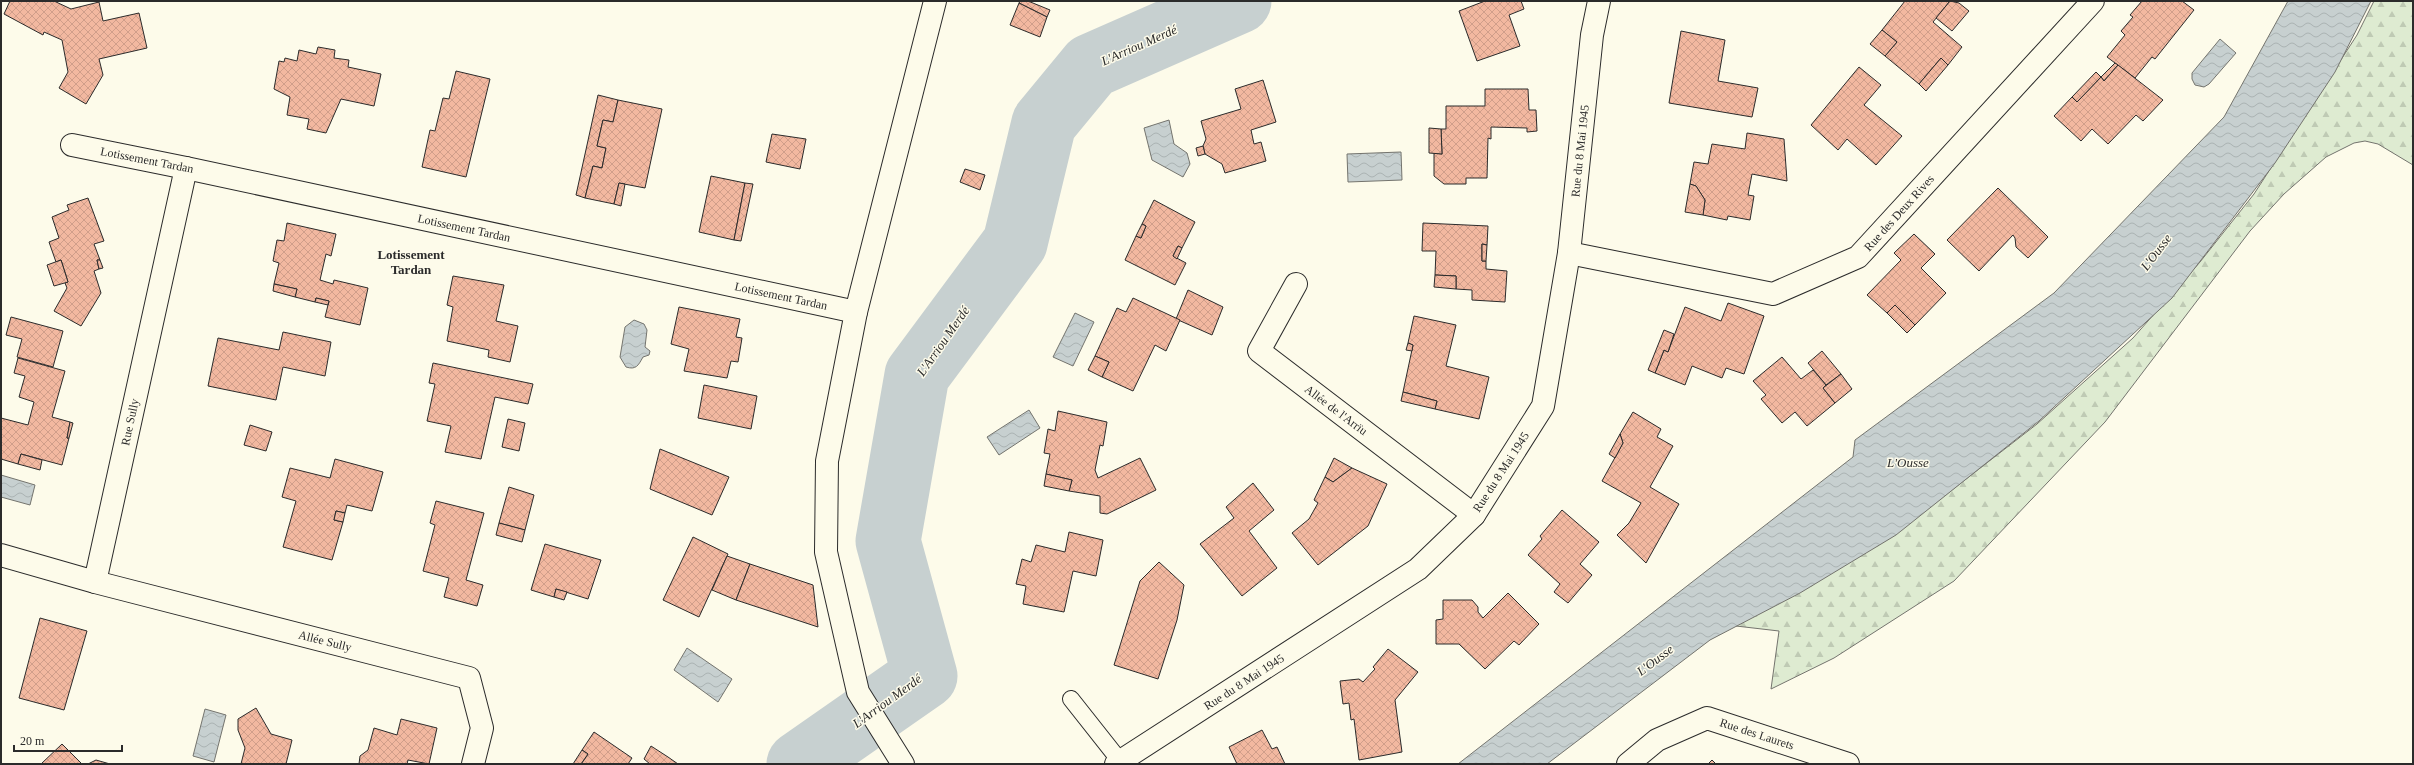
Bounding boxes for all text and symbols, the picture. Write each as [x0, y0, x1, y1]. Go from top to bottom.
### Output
water label: L'Arriou Merdé [1098, 21, 1180, 69]
street label: Rue du 8 Mai 1945 [1568, 104, 1592, 198]
street label: Lotissement Tardan [99, 144, 195, 176]
street label: Rue des Deux Rives [1861, 172, 1937, 254]
street label: Lotissement Tardan [416, 211, 512, 245]
water label: L'Ousse [2137, 231, 2175, 274]
district label: Lotissement Tardan [377, 247, 445, 277]
street label: Lotissement Tardan [733, 279, 829, 313]
water label: L'Arriou Merdé [913, 302, 973, 379]
street label: Allée de l'Arrïu [1302, 382, 1370, 438]
street label: Rue Sully [118, 397, 142, 447]
street label: Rue du 8 Mai 1945 [1470, 429, 1532, 515]
water label: L'Ousse [1886, 455, 1929, 470]
street label: Allée Sully [297, 628, 353, 654]
water label: L'Ousse [1633, 641, 1676, 679]
street label: Rue du 8 Mai 1945 [1201, 651, 1287, 713]
water label: L'Arriou Merdé [849, 670, 925, 732]
street label: Rue des Laurets [1718, 715, 1796, 753]
scale bar [14, 727, 122, 753]
text: 20 m [20, 734, 45, 748]

